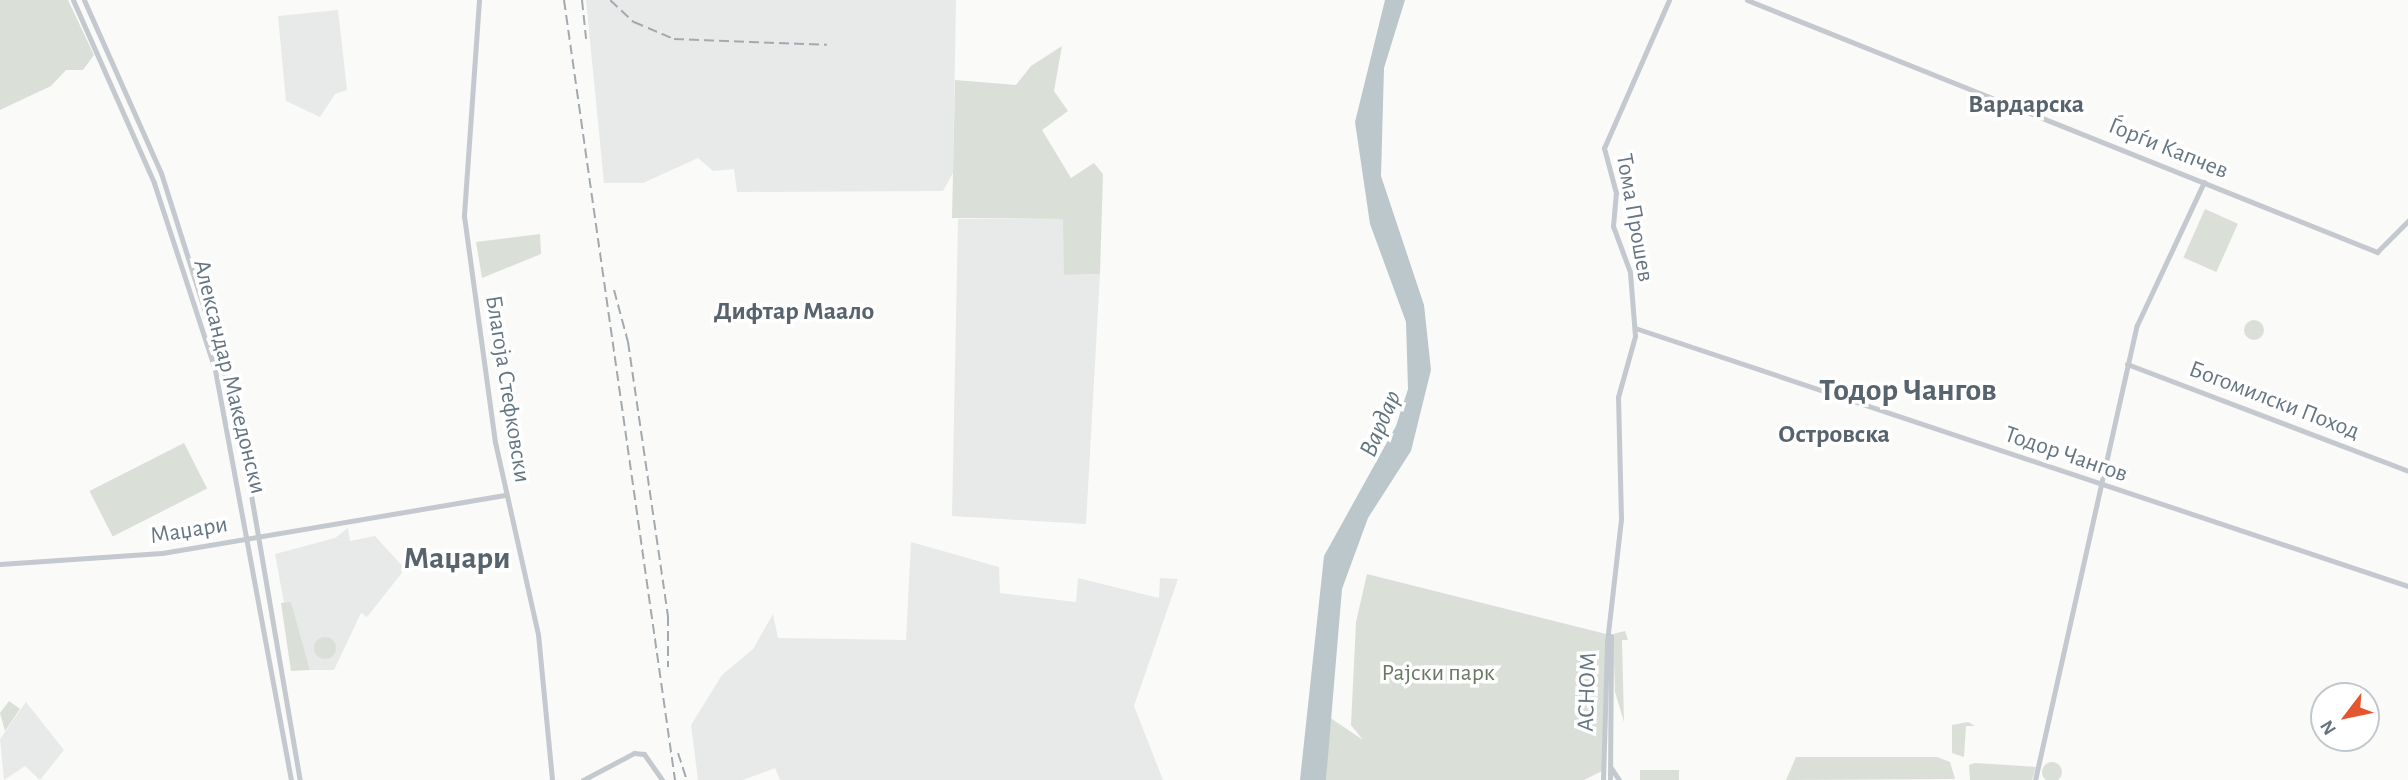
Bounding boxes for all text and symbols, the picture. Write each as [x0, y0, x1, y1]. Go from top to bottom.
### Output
district label: Вардарска [1968, 89, 2084, 121]
street label: Ѓорѓи Капчев [2104, 112, 2232, 186]
street label: Тома Прошев [1609, 152, 1659, 284]
street label: Александар Македонски [186, 257, 272, 497]
street label: Благоја Стефковски [478, 293, 536, 485]
district label: Дифтар Маало [714, 296, 874, 328]
street label: Богомилски Поход [2185, 355, 2363, 447]
district label: Тодор Чангов [1819, 371, 1997, 409]
water label: Вардар [1353, 386, 1409, 462]
district label: Островска [1778, 419, 1890, 451]
street label: Тодор Чангов [2001, 421, 2131, 489]
street label: Маџари [148, 511, 230, 551]
district label: Маџари [403, 539, 511, 577]
street label: АСНОМ [1572, 652, 1604, 732]
park label: Рајски парк [1381, 660, 1495, 688]
north arrow [2310, 682, 2380, 752]
text: N [2317, 717, 2340, 738]

